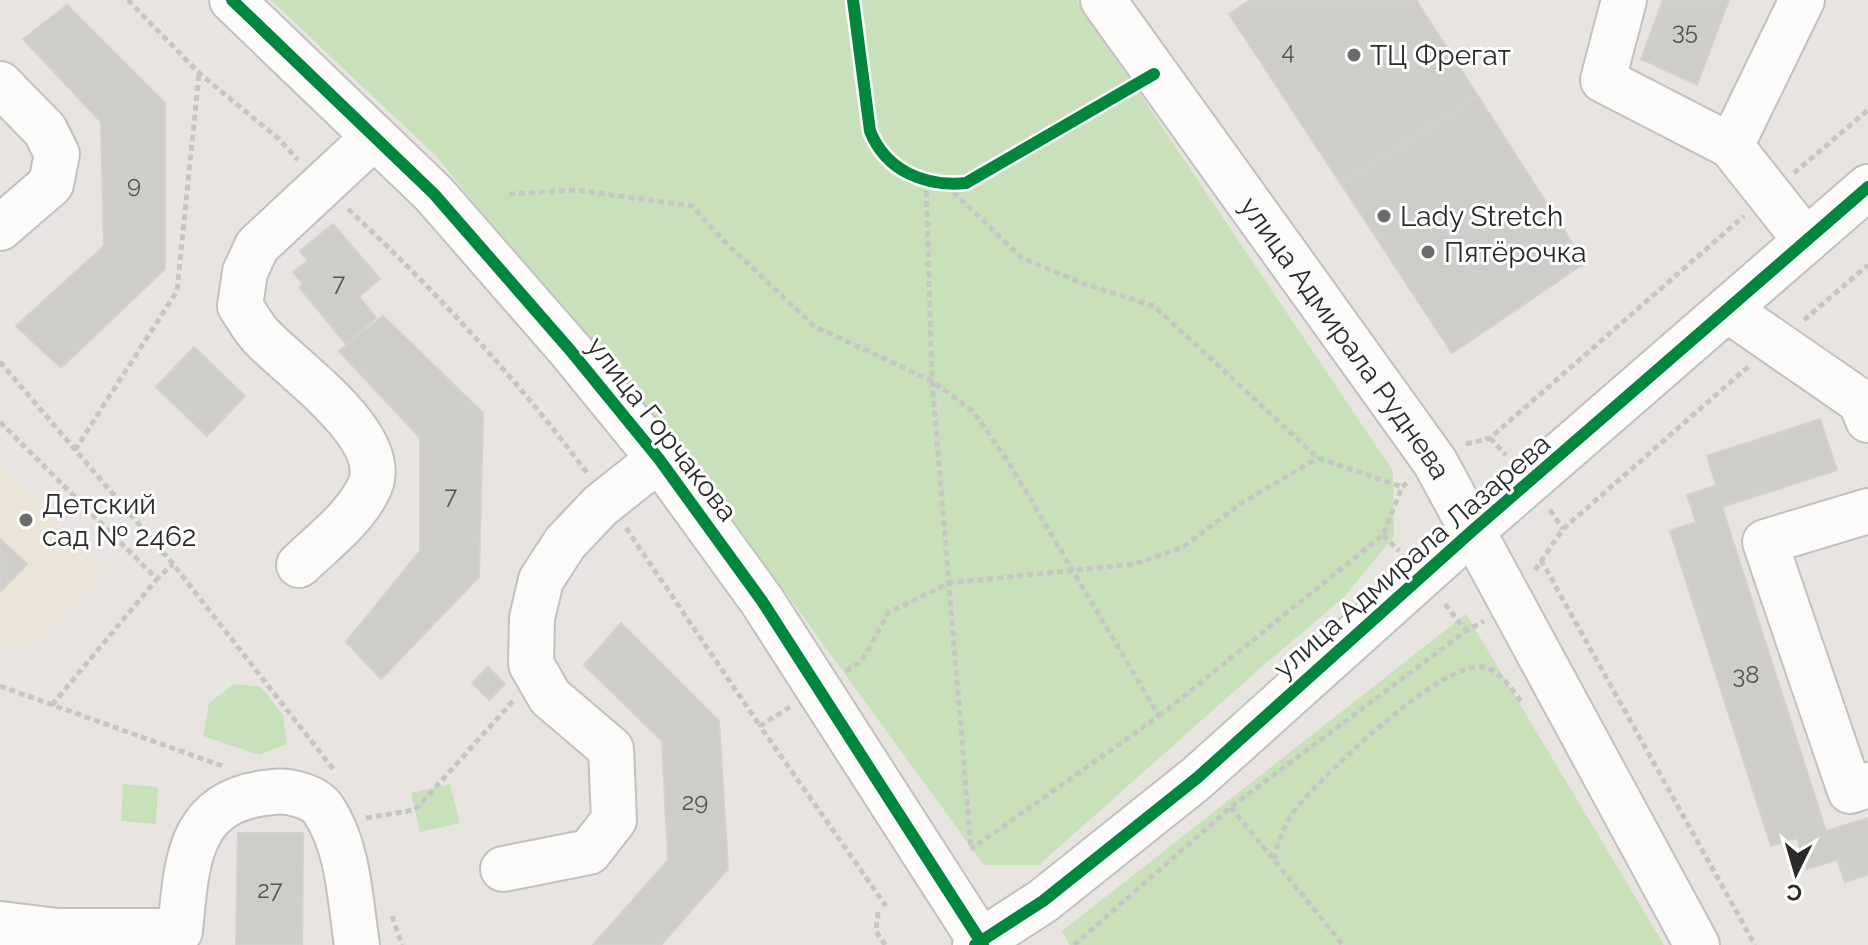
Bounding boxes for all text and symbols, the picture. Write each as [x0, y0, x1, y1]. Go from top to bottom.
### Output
house number: 35 [1672, 16, 1698, 45]
house number: 4 [1281, 36, 1295, 65]
place label: ТЦ Фрегат [1370, 39, 1511, 72]
marker: ТЦ Фрегат [1345, 46, 1363, 64]
house number: 9 [127, 170, 141, 199]
street label: улица Адмирала Руднева [1233, 190, 1458, 485]
place label: Lady Stretch [1400, 200, 1563, 233]
marker: Lady Stretch [1375, 207, 1393, 225]
place label: Пятёрочка [1444, 236, 1586, 269]
marker: Пятёрочка [1419, 243, 1437, 261]
house number: 7 [333, 268, 346, 297]
street label: улица Горчакова [580, 330, 744, 528]
street label: улица Адмирала Лазарева [1267, 427, 1557, 685]
house number: 7 [445, 481, 458, 510]
place label: Детский сад № 2462 [42, 488, 196, 553]
marker: Детский сад № 2462 [17, 511, 35, 529]
house number: 38 [1732, 660, 1760, 689]
house number: 29 [682, 787, 708, 816]
north arrow [1756, 833, 1836, 913]
house number: 27 [257, 875, 283, 904]
text: С [1786, 879, 1803, 907]

